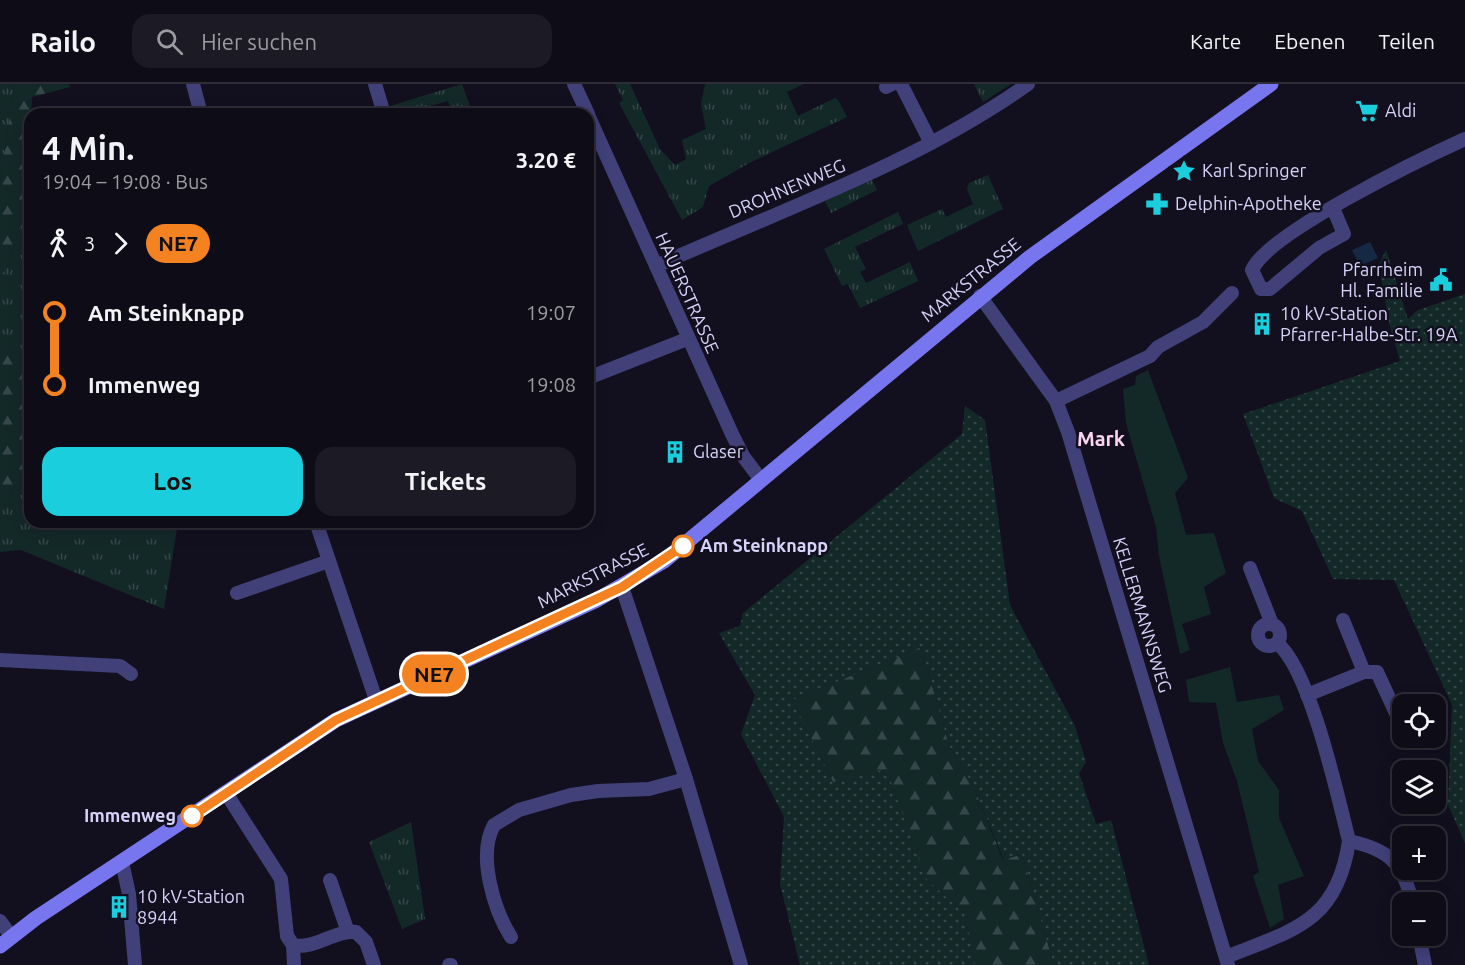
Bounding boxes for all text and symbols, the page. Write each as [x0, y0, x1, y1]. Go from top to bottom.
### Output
search box [132, 14, 552, 68]
icon: search [153, 25, 186, 58]
text: Railo [30, 26, 96, 57]
text: Hier suchen [201, 29, 317, 54]
text: Karte [1190, 29, 1241, 53]
text: Ebenen [1274, 29, 1346, 53]
text: Teilen [1379, 29, 1435, 53]
supermarket icon: Aldi [1354, 98, 1380, 124]
place label: Aldi [1385, 100, 1416, 120]
text: 4 Min. [42, 129, 134, 166]
text: 3.20 € [516, 147, 576, 172]
street label: DROHNENWEG [725, 155, 848, 222]
place icon: Karl Springer [1171, 158, 1197, 184]
place label: Karl Springer [1202, 160, 1307, 180]
text: 19:04 – 19:08 · Bus [42, 170, 208, 193]
pharmacy icon: Delphin-Apotheke [1144, 191, 1170, 217]
place label: Delphin-Apotheke [1175, 193, 1322, 213]
icon: walk [42, 227, 75, 260]
icon: forward [104, 227, 137, 260]
street label: HAUERSTRASSE [652, 229, 723, 356]
text: NE7 [158, 231, 198, 255]
text: 3 [84, 232, 95, 255]
street label: MARKSTRASSE [917, 233, 1024, 325]
place label: Pfarrheim Hl. Familie [1340, 259, 1423, 300]
public building icon: Pfarrheim Hl. Familie [1428, 267, 1454, 293]
text: Am Steinknapp [88, 300, 244, 325]
text: 19:07 [526, 301, 576, 324]
place label: 10 kV-Station Pfarrer-Halbe-Str. 19A [1280, 303, 1458, 344]
building icon: 10 kV-Station Pfarrer-Halbe-Str. 19A [1249, 311, 1275, 337]
text: Immenweg [88, 372, 201, 397]
text: 19:08 [526, 373, 576, 396]
district label: Mark [1077, 427, 1125, 450]
building icon: Glaser [662, 439, 688, 465]
place label: Glaser [693, 441, 744, 461]
button: Los [42, 447, 303, 516]
button: Tickets [315, 447, 576, 516]
marker: Am Steinknapp [672, 535, 694, 557]
place label: Am Steinknapp [700, 535, 828, 555]
street label: KELLERMANNSWEG [1110, 535, 1176, 695]
street label: MARKSTRASSE [534, 539, 651, 612]
line badge: NE7 [400, 654, 468, 694]
text: NE7 [414, 662, 454, 686]
map controls [1392, 694, 1446, 946]
button: locate [1392, 694, 1446, 748]
button: layers [1392, 760, 1446, 814]
place label: Immenweg [84, 805, 176, 825]
marker: Immenweg [181, 805, 203, 827]
button: + [1392, 826, 1446, 880]
place label: 10 kV-Station 8944 [137, 886, 245, 927]
button: − [1392, 892, 1446, 946]
building icon: 10 kV-Station 8944 [106, 894, 132, 920]

